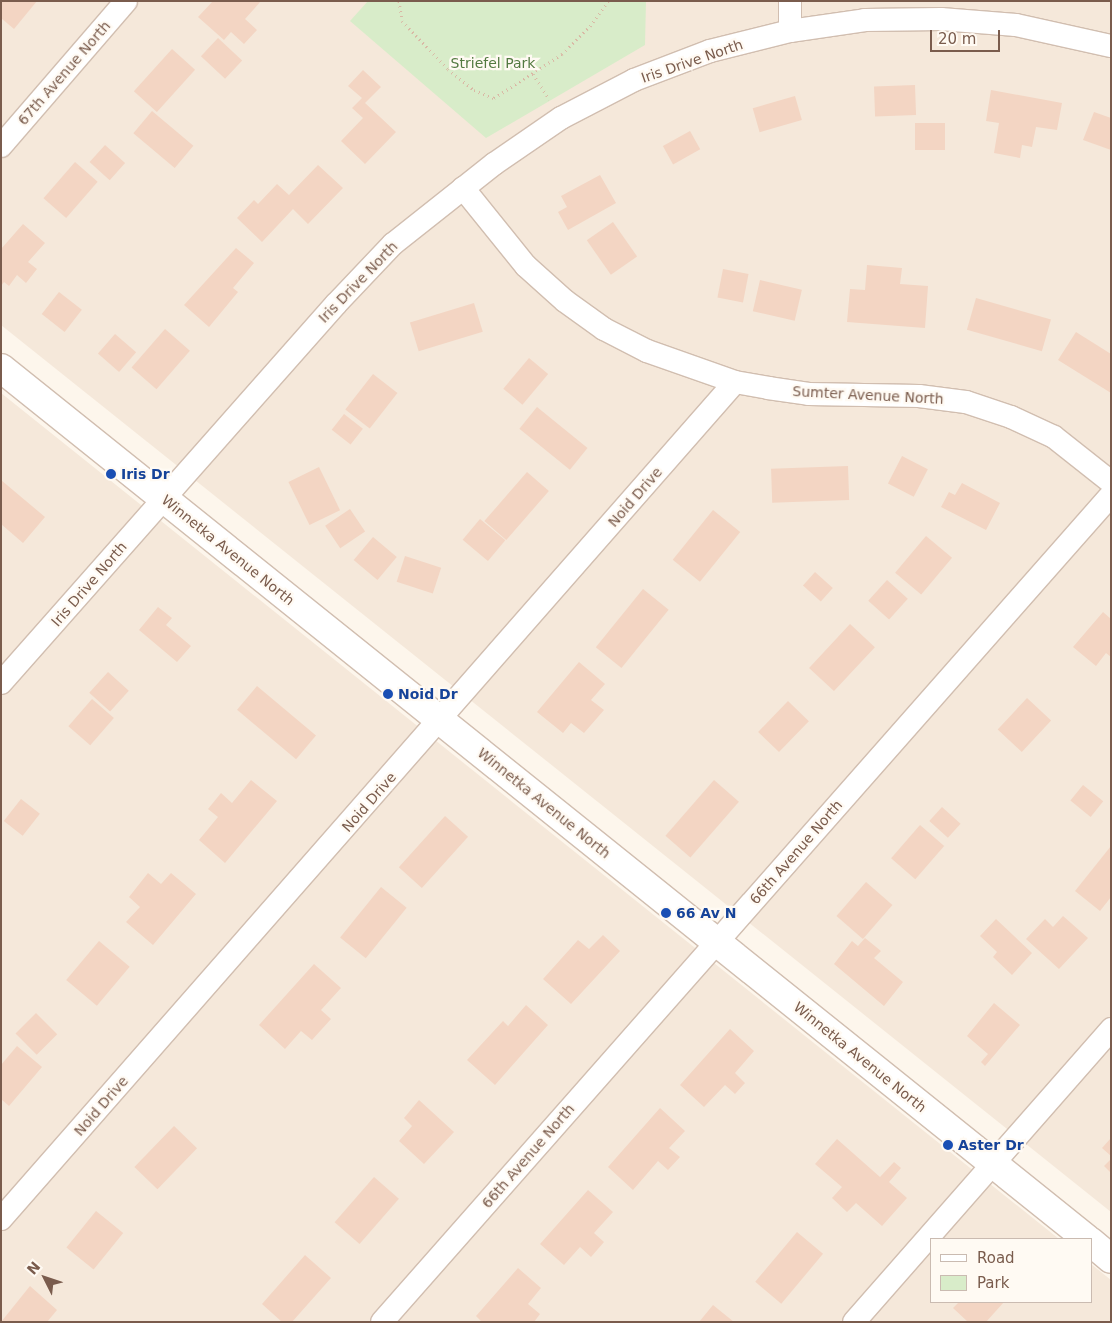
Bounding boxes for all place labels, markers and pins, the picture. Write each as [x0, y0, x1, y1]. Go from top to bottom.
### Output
place label: Iris Dr [121, 466, 170, 482]
marker: Iris Dr [105, 468, 117, 480]
place label: Noid Dr [398, 686, 458, 702]
marker: Noid Dr [382, 688, 394, 700]
place label: 66 Av N [676, 905, 736, 921]
marker: 66 Av N [660, 907, 672, 919]
place label: Aster Dr [958, 1137, 1024, 1153]
marker: Aster Dr [942, 1139, 954, 1151]

